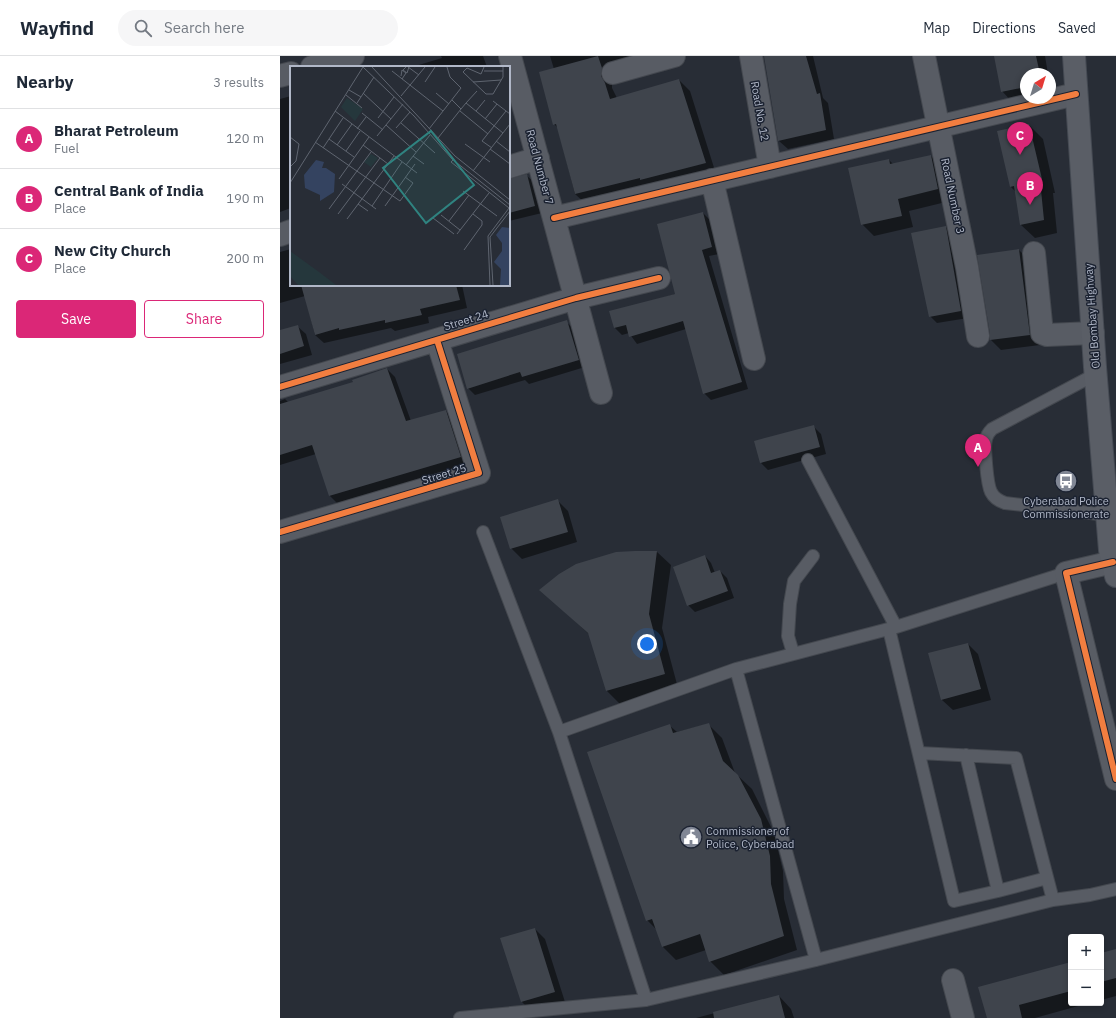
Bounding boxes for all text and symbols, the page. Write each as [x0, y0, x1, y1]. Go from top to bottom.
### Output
search box [118, 10, 398, 46]
text: Wayfind [20, 16, 94, 40]
icon: search [132, 17, 154, 39]
text: Search here [164, 18, 244, 37]
text: Map [923, 19, 950, 37]
text: Directions [972, 19, 1036, 37]
text: Saved [1058, 19, 1096, 37]
inset map [290, 66, 510, 286]
north arrow [1020, 68, 1056, 104]
text: Nearby [16, 71, 74, 93]
text: 3 results [213, 74, 264, 91]
street label: Road No. 12 [748, 80, 772, 142]
text: Bharat Petroleum [54, 121, 179, 140]
pin: C [1007, 122, 1033, 155]
street label: Road Number 7 [523, 128, 557, 206]
text: A [25, 130, 33, 147]
text: 120 m [226, 130, 264, 147]
text: Fuel [54, 140, 79, 157]
street label: Road Number 3 [938, 157, 968, 235]
pin: B [1017, 172, 1043, 205]
text: Central Bank of India [54, 181, 204, 200]
text: B [25, 190, 33, 207]
text: 190 m [226, 190, 264, 207]
text: Place [54, 200, 86, 217]
text: New City Church [54, 241, 171, 260]
text: C [25, 250, 33, 267]
text: 200 m [226, 250, 264, 267]
text: Place [54, 260, 86, 277]
street label: Old Bombay Highway [1081, 263, 1103, 369]
button: Save [16, 300, 136, 338]
button: Share [144, 300, 264, 338]
street label: Street 24 [442, 306, 490, 333]
pin: A [965, 434, 991, 467]
street label: Street 25 [420, 461, 468, 487]
bus stop icon: Cyberabad Police Commissionerate [1053, 468, 1079, 494]
place label: Cyberabad Police Commissionerate [1023, 494, 1109, 521]
your location [637, 634, 657, 654]
public building icon: Commissioner of Police, Cyberabad [678, 824, 704, 850]
place label: Commissioner of Police, Cyberabad [706, 824, 794, 851]
map controls [1068, 934, 1104, 1006]
button: + [1068, 934, 1104, 970]
button: − [1068, 970, 1104, 1006]

